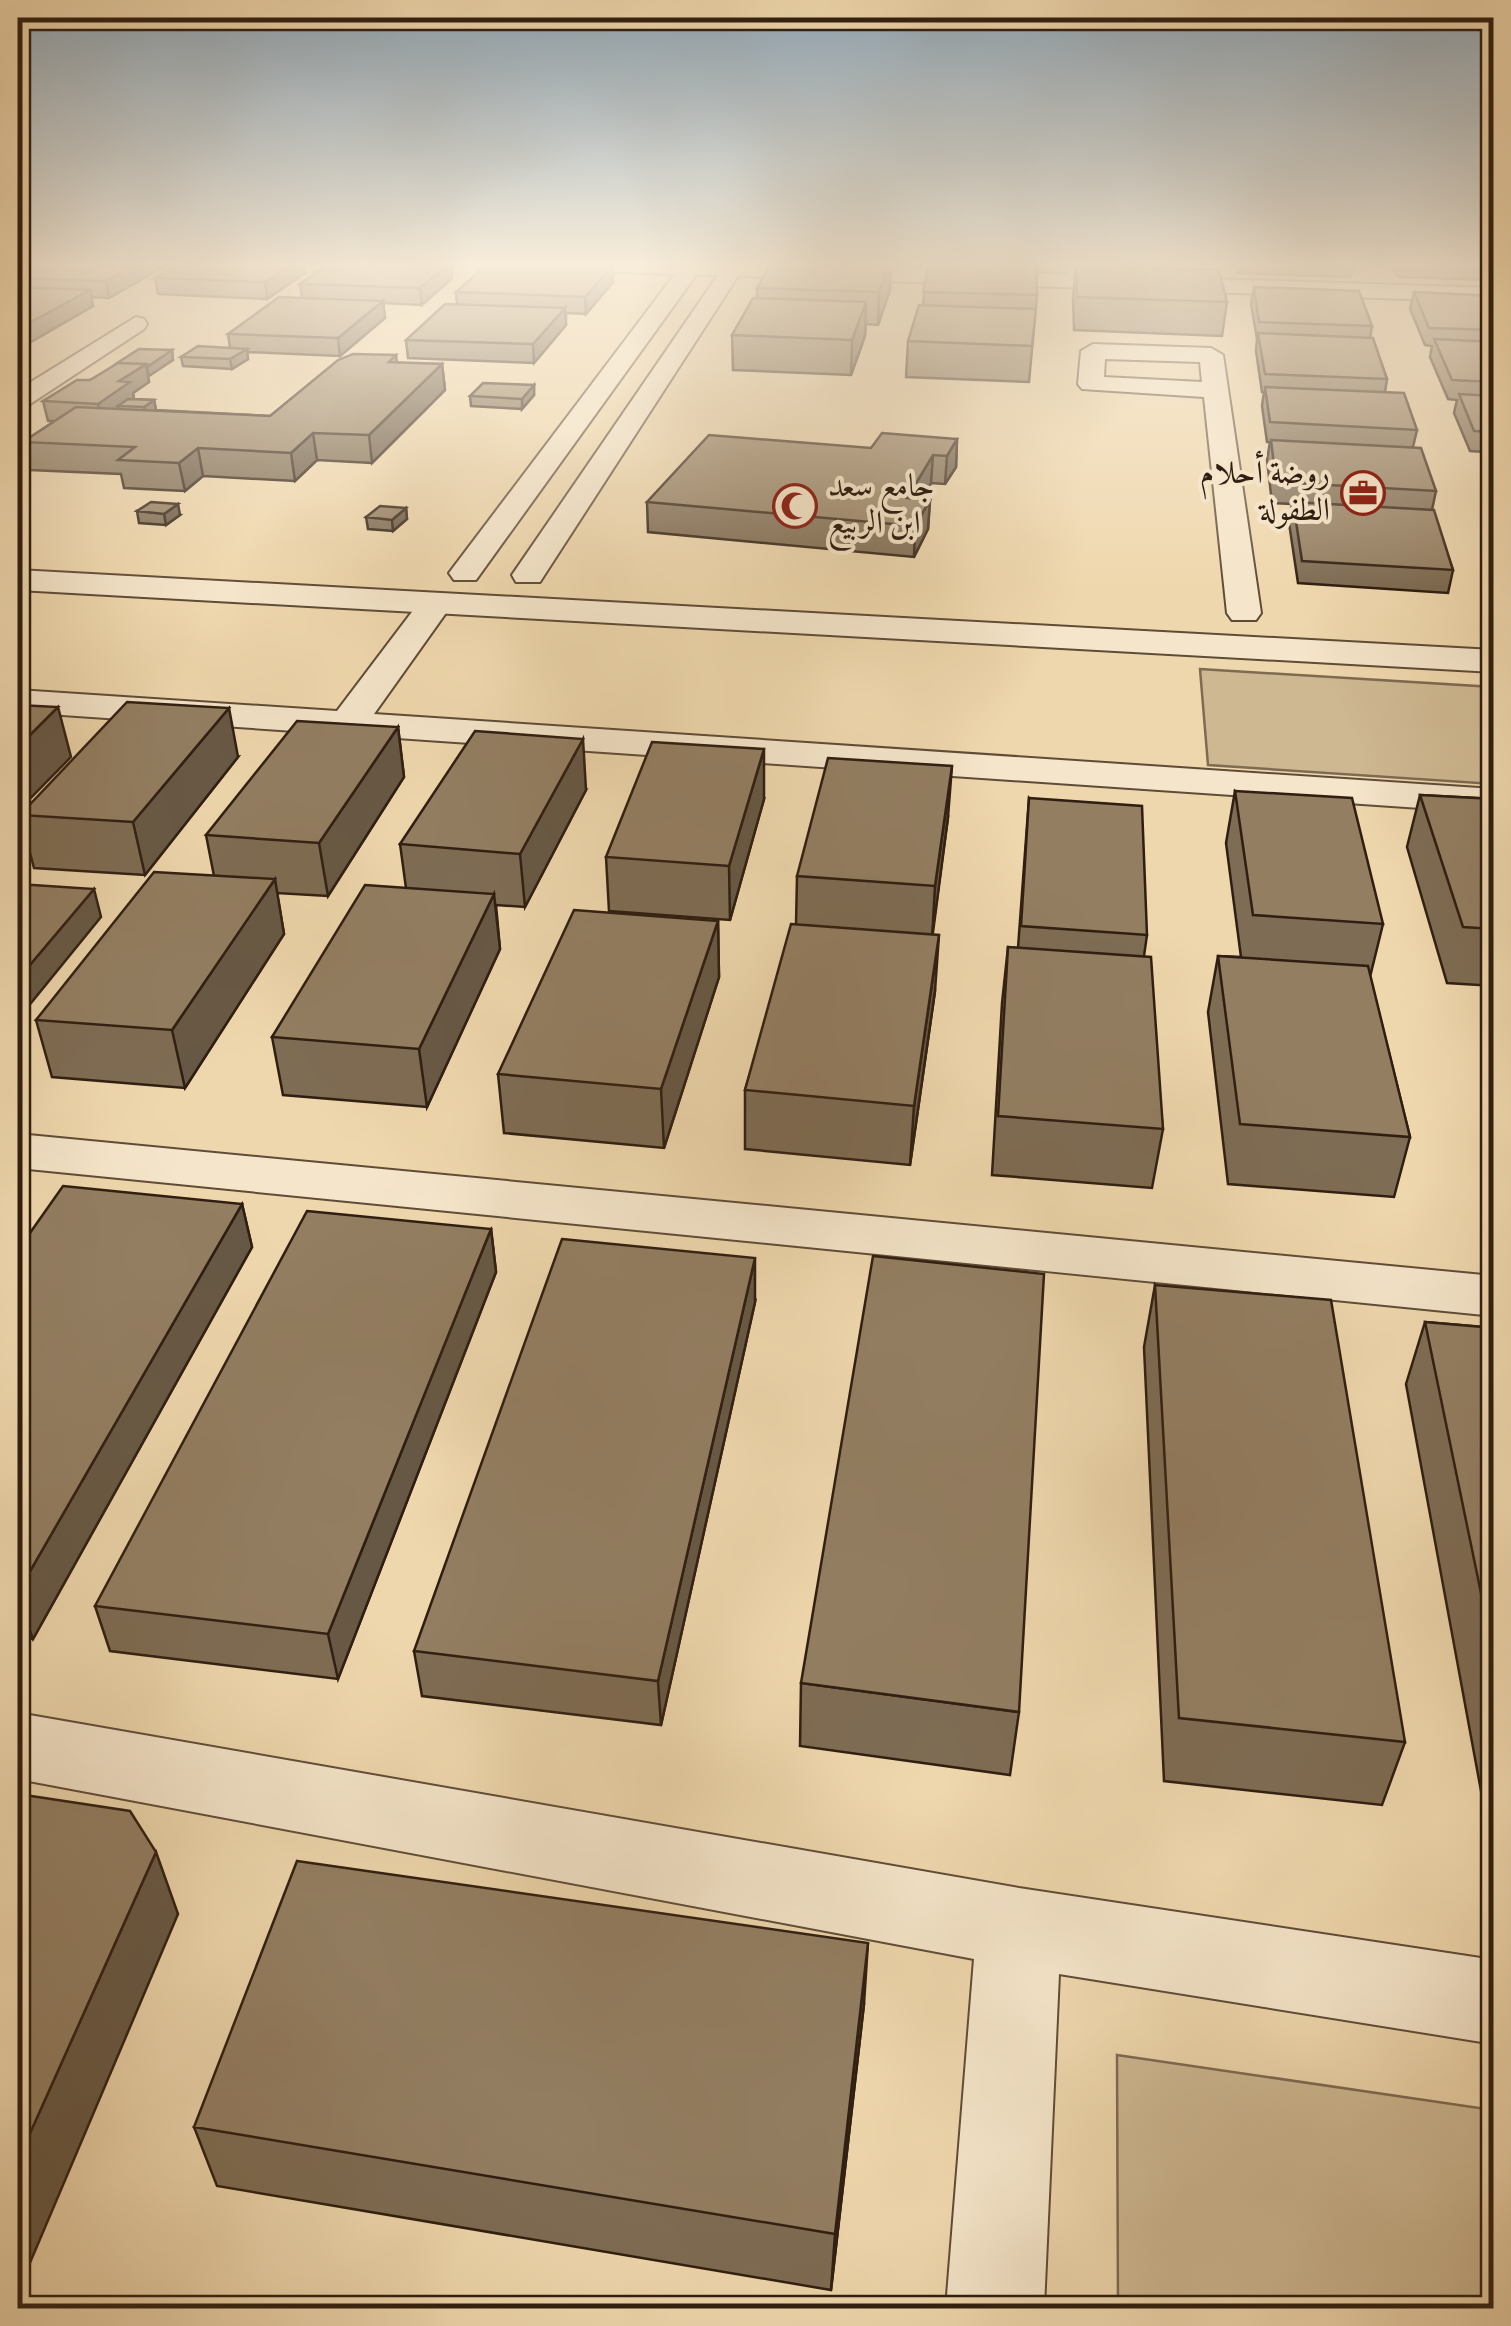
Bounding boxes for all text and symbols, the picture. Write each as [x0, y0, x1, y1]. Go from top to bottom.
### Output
place label: روضة أحلام الطفولة [1200, 450, 1330, 535]
place label: جامع سعد ابن الربيع [828, 465, 935, 551]
office icon: روضة أحلام الطفولة [1340, 470, 1386, 516]
mosque icon: جامع سعد ابن الربيع [772, 483, 818, 529]

